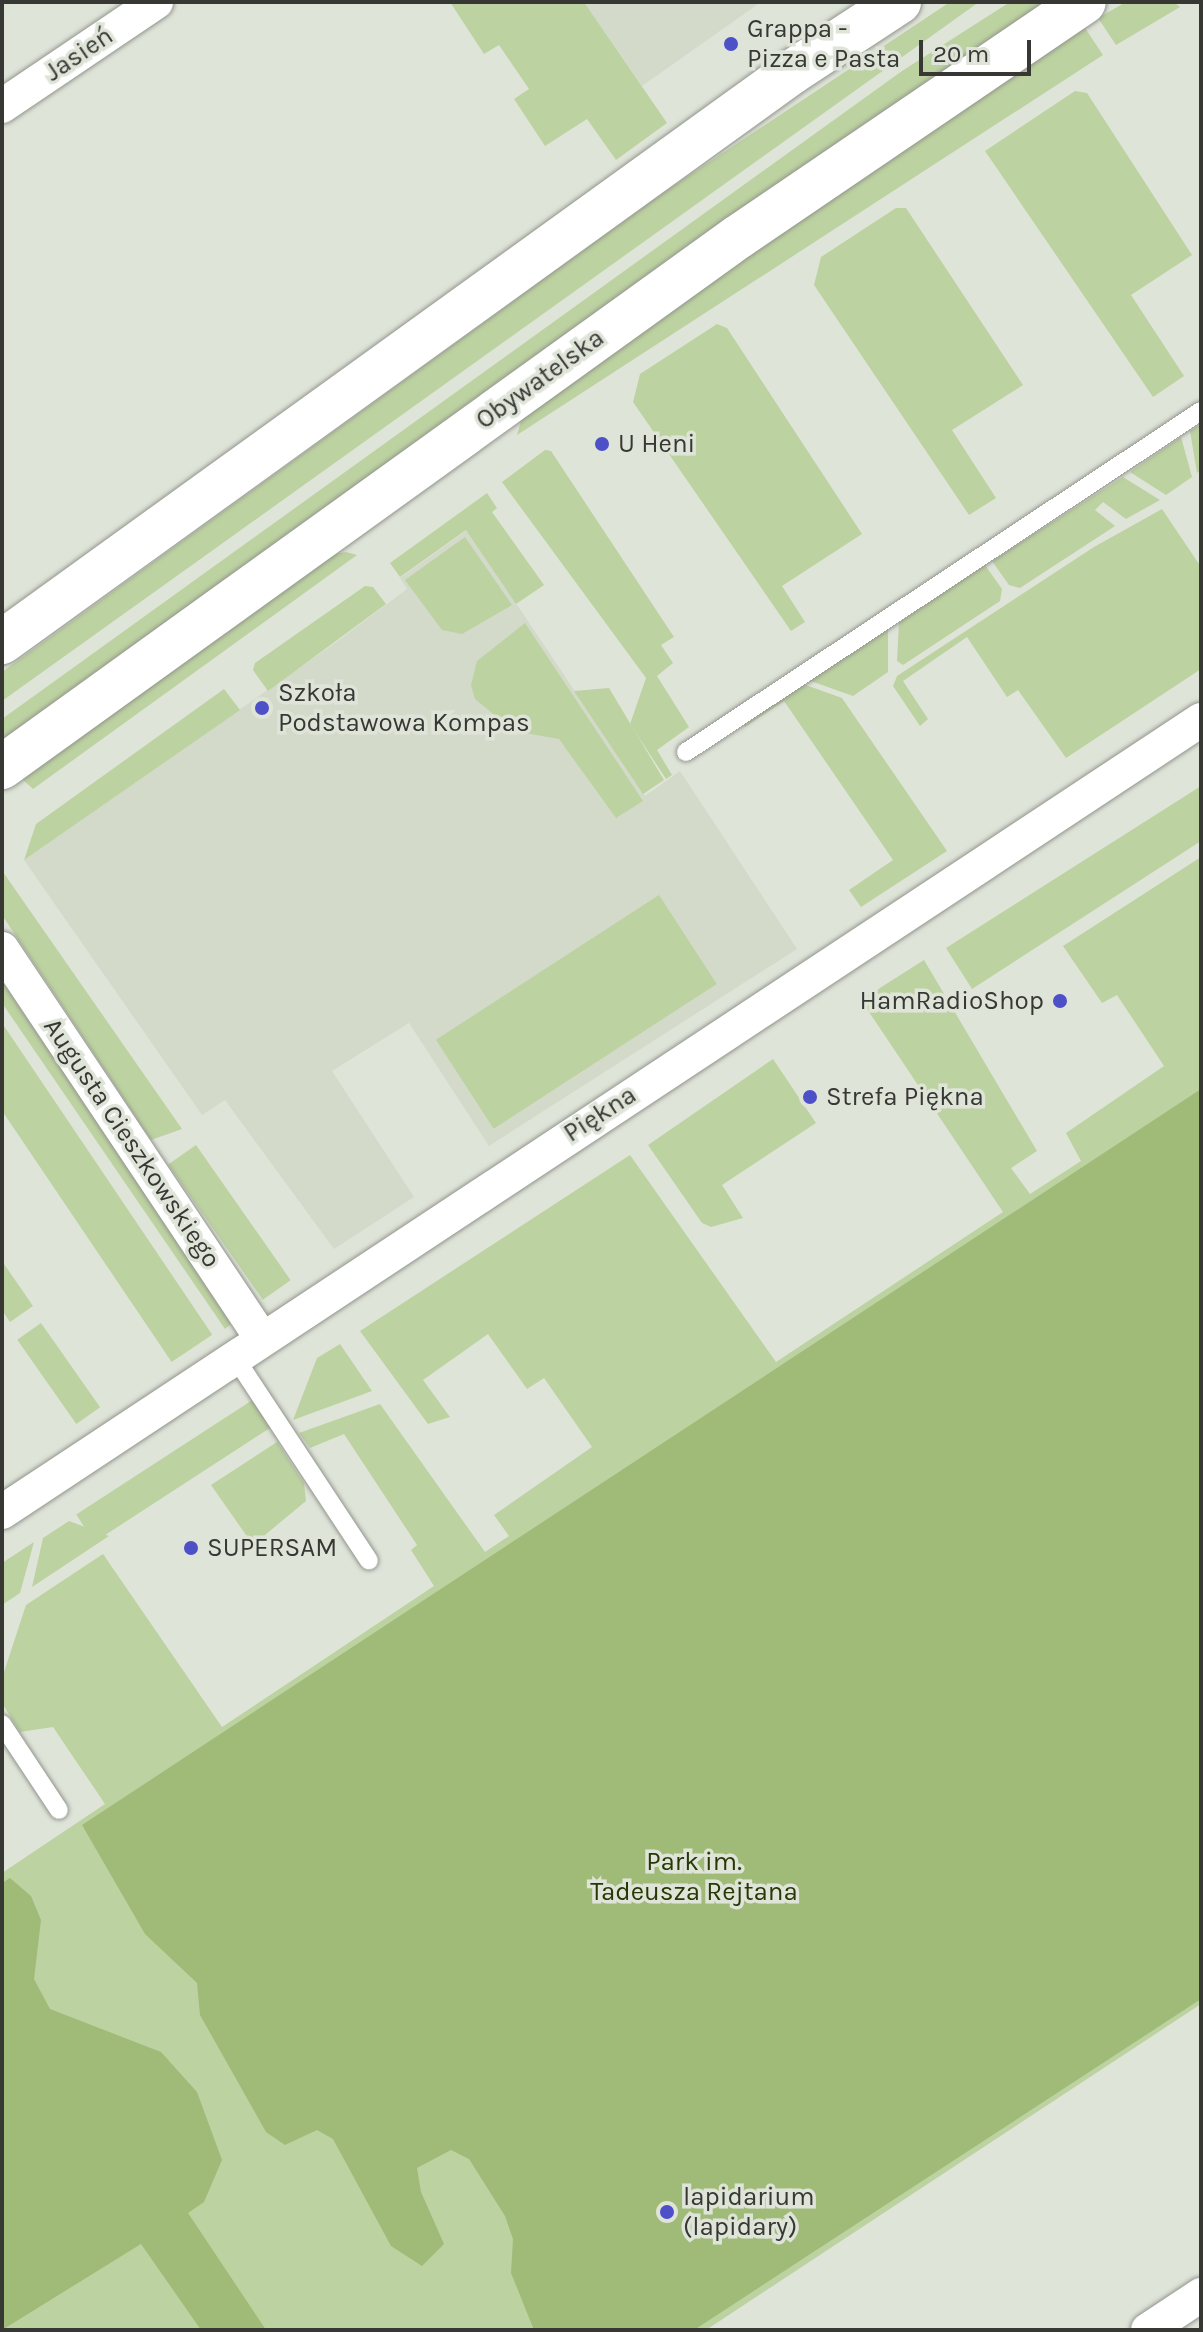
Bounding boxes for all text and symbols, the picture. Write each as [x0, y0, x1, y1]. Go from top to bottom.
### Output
place label: Grappa - Pizza e Pasta [747, 13, 900, 74]
street label: Jasień [39, 20, 119, 88]
scale bar [923, 24, 1035, 74]
marker: Grappa - Pizza e Pasta [722, 35, 740, 53]
text: 20 m [933, 40, 989, 68]
street label: Obywatelska [470, 322, 610, 436]
place label: U Heni [618, 428, 695, 460]
marker: U Heni [593, 435, 611, 453]
place label: Szkoła Podstawowa Kompas [278, 677, 530, 738]
marker: Szkoła Podstawowa Kompas [253, 699, 271, 717]
place label: HamRadioShop [860, 985, 1044, 1017]
marker: HamRadioShop [1051, 992, 1069, 1010]
street label: Augusta Cieszkowskiego [37, 1012, 227, 1274]
street label: Piękna [558, 1079, 642, 1149]
place label: Strefa Piękna [826, 1081, 984, 1113]
marker: Strefa Piękna [801, 1088, 819, 1106]
place label: SUPERSAM [207, 1532, 337, 1564]
marker: SUPERSAM [182, 1539, 200, 1557]
park label: Park im. Tadeusza Rejtana [590, 1846, 798, 1908]
place label: lapidarium (lapidary) [683, 2181, 814, 2242]
marker: lapidarium (lapidary) [658, 2203, 676, 2221]

